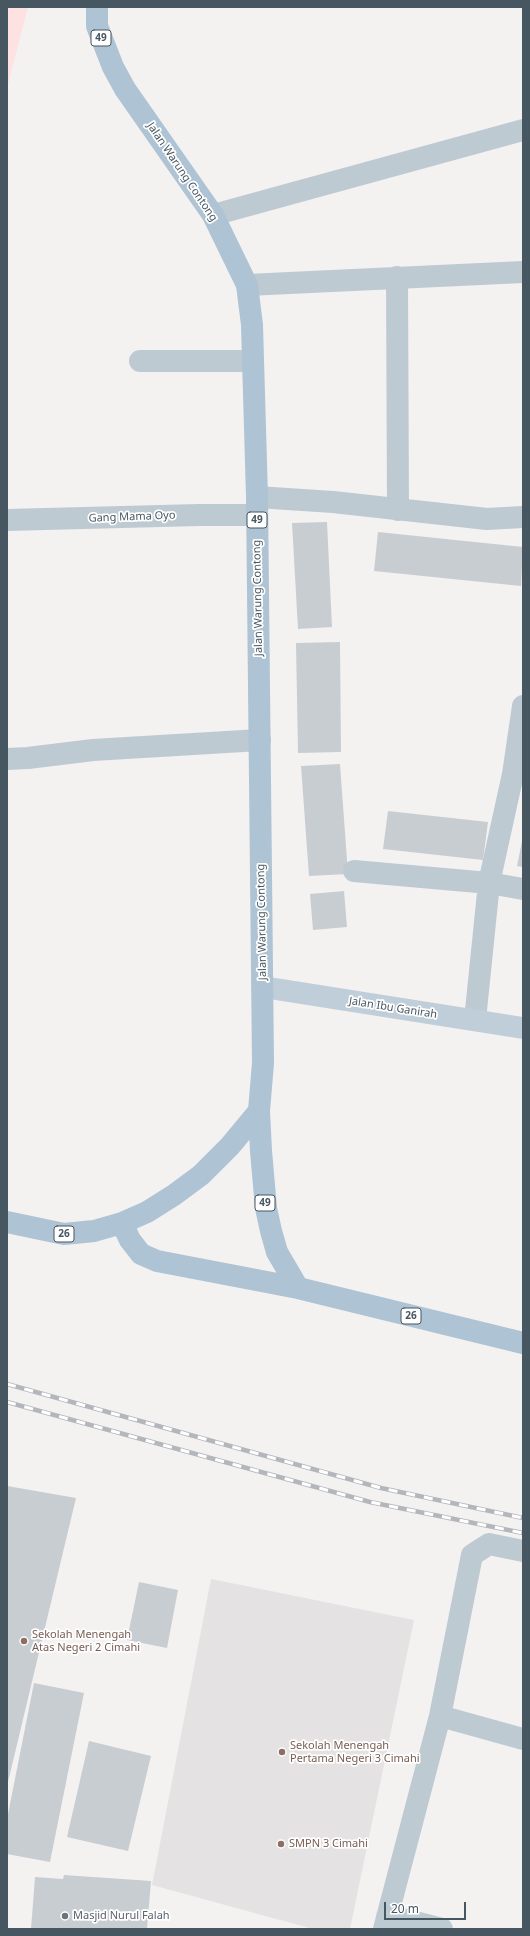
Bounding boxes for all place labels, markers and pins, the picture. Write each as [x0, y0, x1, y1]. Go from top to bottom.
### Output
place label: Sekolah Menengah Atas Negeri 2 Cimahi [32, 1628, 140, 1654]
marker: Sekolah Menengah Atas Negeri 2 Cimahi [19, 1636, 29, 1646]
place label: Sekolah Menengah Pertama Negeri 3 Cimahi [290, 1739, 420, 1765]
marker: Sekolah Menengah Pertama Negeri 3 Cimahi [277, 1747, 287, 1757]
place label: SMPN 3 Cimahi [289, 1837, 368, 1851]
marker: SMPN 3 Cimahi [276, 1839, 286, 1849]
place label: Masjid Nurul Falah [73, 1909, 170, 1923]
marker: Masjid Nurul Falah [60, 1911, 70, 1921]

